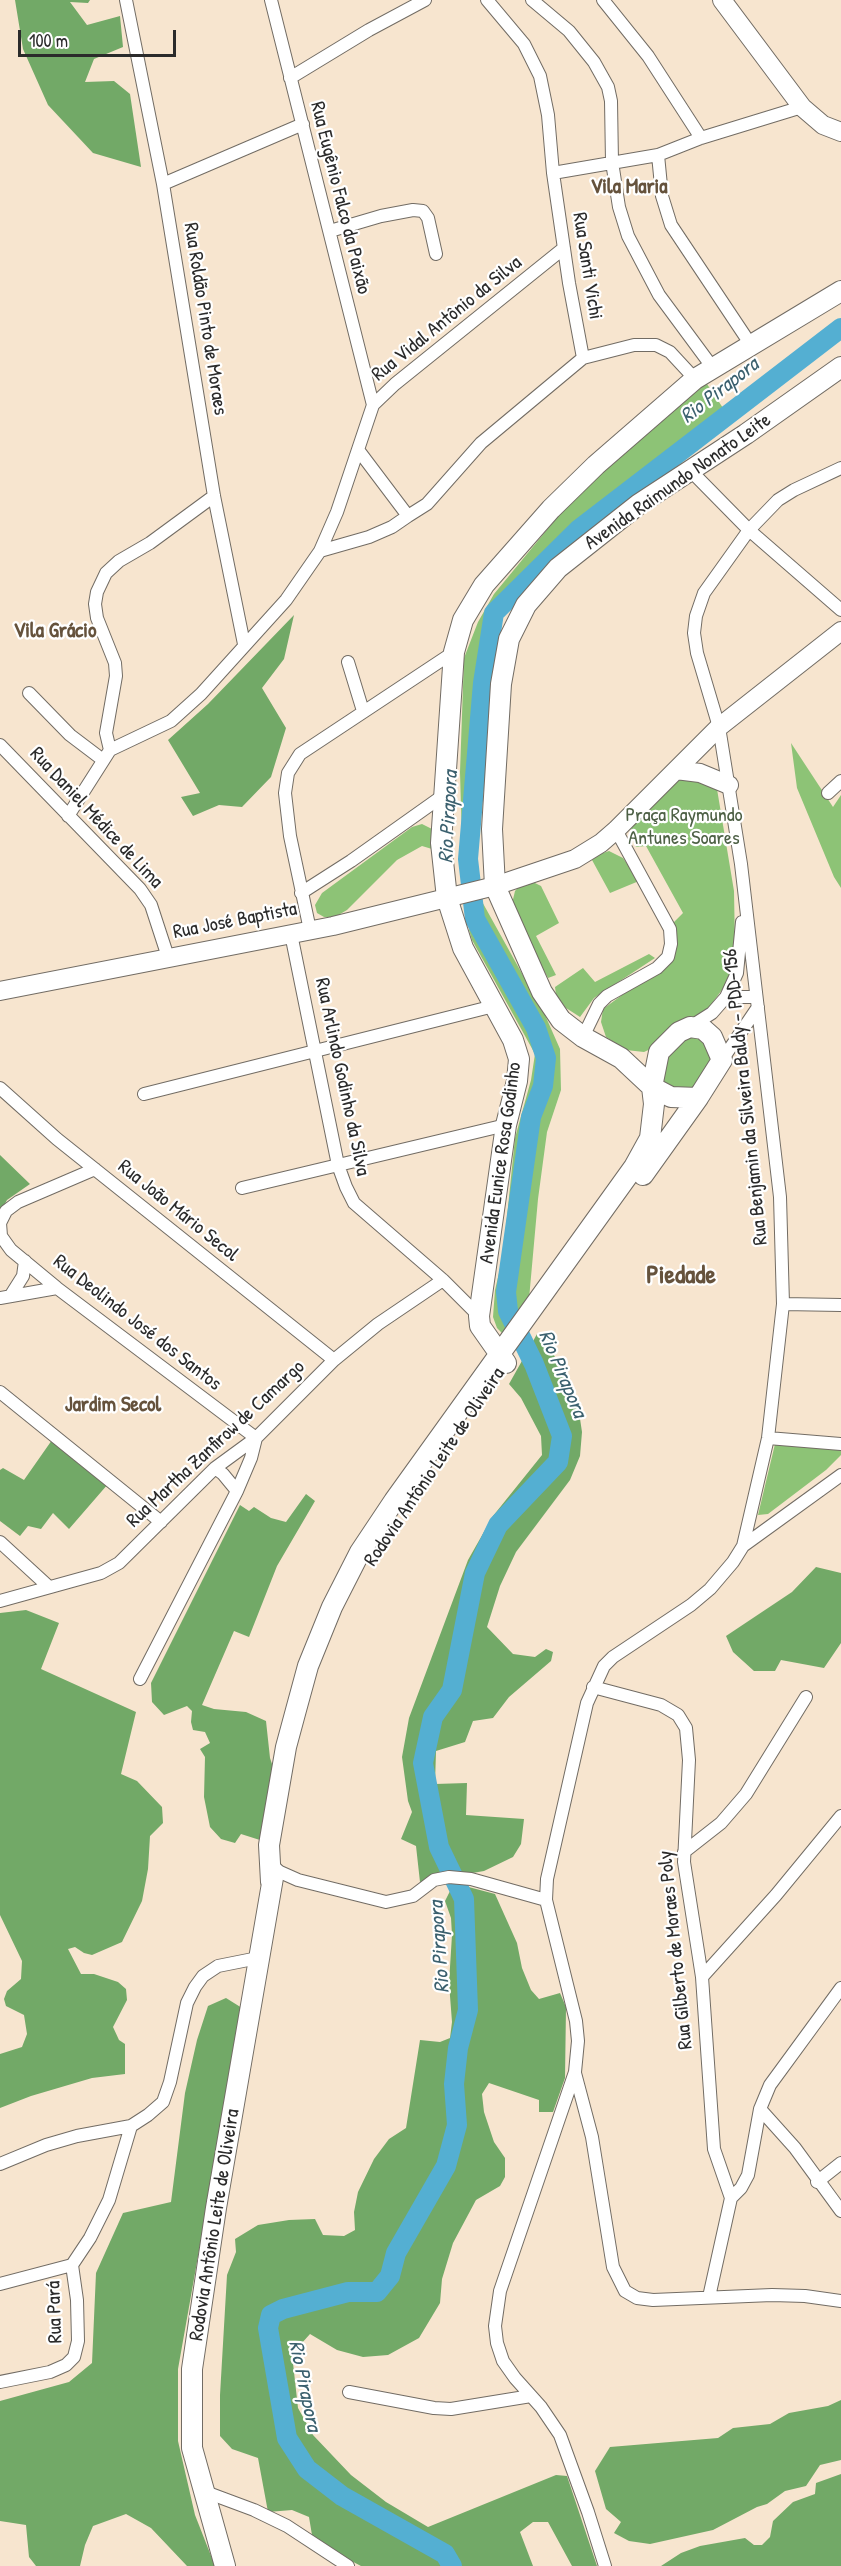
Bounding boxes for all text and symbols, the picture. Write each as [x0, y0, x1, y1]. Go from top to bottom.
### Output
scale bar [21, 18, 178, 56]
text: 100 m [29, 28, 68, 53]
street label: Rua Eugênio Falco da Paixão [304, 99, 376, 297]
district label: Vila Maria [591, 174, 667, 200]
street label: Rua Santi Vichi [567, 211, 607, 321]
street label: Rua Roldão Pinto de Moraes [178, 221, 232, 417]
street label: Rua Vidal Antônio da Silva [367, 251, 527, 387]
water label: Rio Pirapora [676, 353, 764, 429]
street label: Avenida Raimundo Nonato Leite [580, 409, 776, 555]
district label: Vila Grácio [14, 618, 96, 644]
street label: Rua Daniel Médice de Lima [24, 742, 168, 894]
water label: Rio Pirapora [434, 770, 464, 864]
park label: Praça Raymundo Antunes Soares [625, 804, 743, 851]
street label: Rua José Baptista [171, 897, 299, 945]
street label: Rua Benjamin da Silveira Baldy - PDD-156 [718, 948, 774, 1246]
street label: Rua Arlindo Godinho da Silva [309, 976, 375, 1178]
street label: Avenida Eunice Rosa Godinho [475, 1061, 527, 1265]
street label: Rua João Mário Secol [113, 1155, 243, 1267]
street label: Rua Deolindo José dos Santos [48, 1250, 226, 1396]
district label: Piedade [646, 1260, 716, 1292]
water label: Rio Pirapora [532, 1327, 592, 1421]
street label: Rua Martha Zanfirow de Camargo [122, 1355, 310, 1533]
street label: Rodovia Antônio Leite de Oliveira [360, 1363, 510, 1571]
district label: Jardim Secol [65, 1392, 161, 1418]
street label: Rua Gilberto de Moraes Poly [654, 1849, 698, 2051]
water label: Rio Pirapora [424, 1900, 456, 1994]
street label: Rodovia Antônio Leite de Oliveira [185, 2107, 245, 2343]
street label: Rua Pará [42, 2280, 68, 2344]
water label: Rio Pirapora [282, 2338, 326, 2434]

